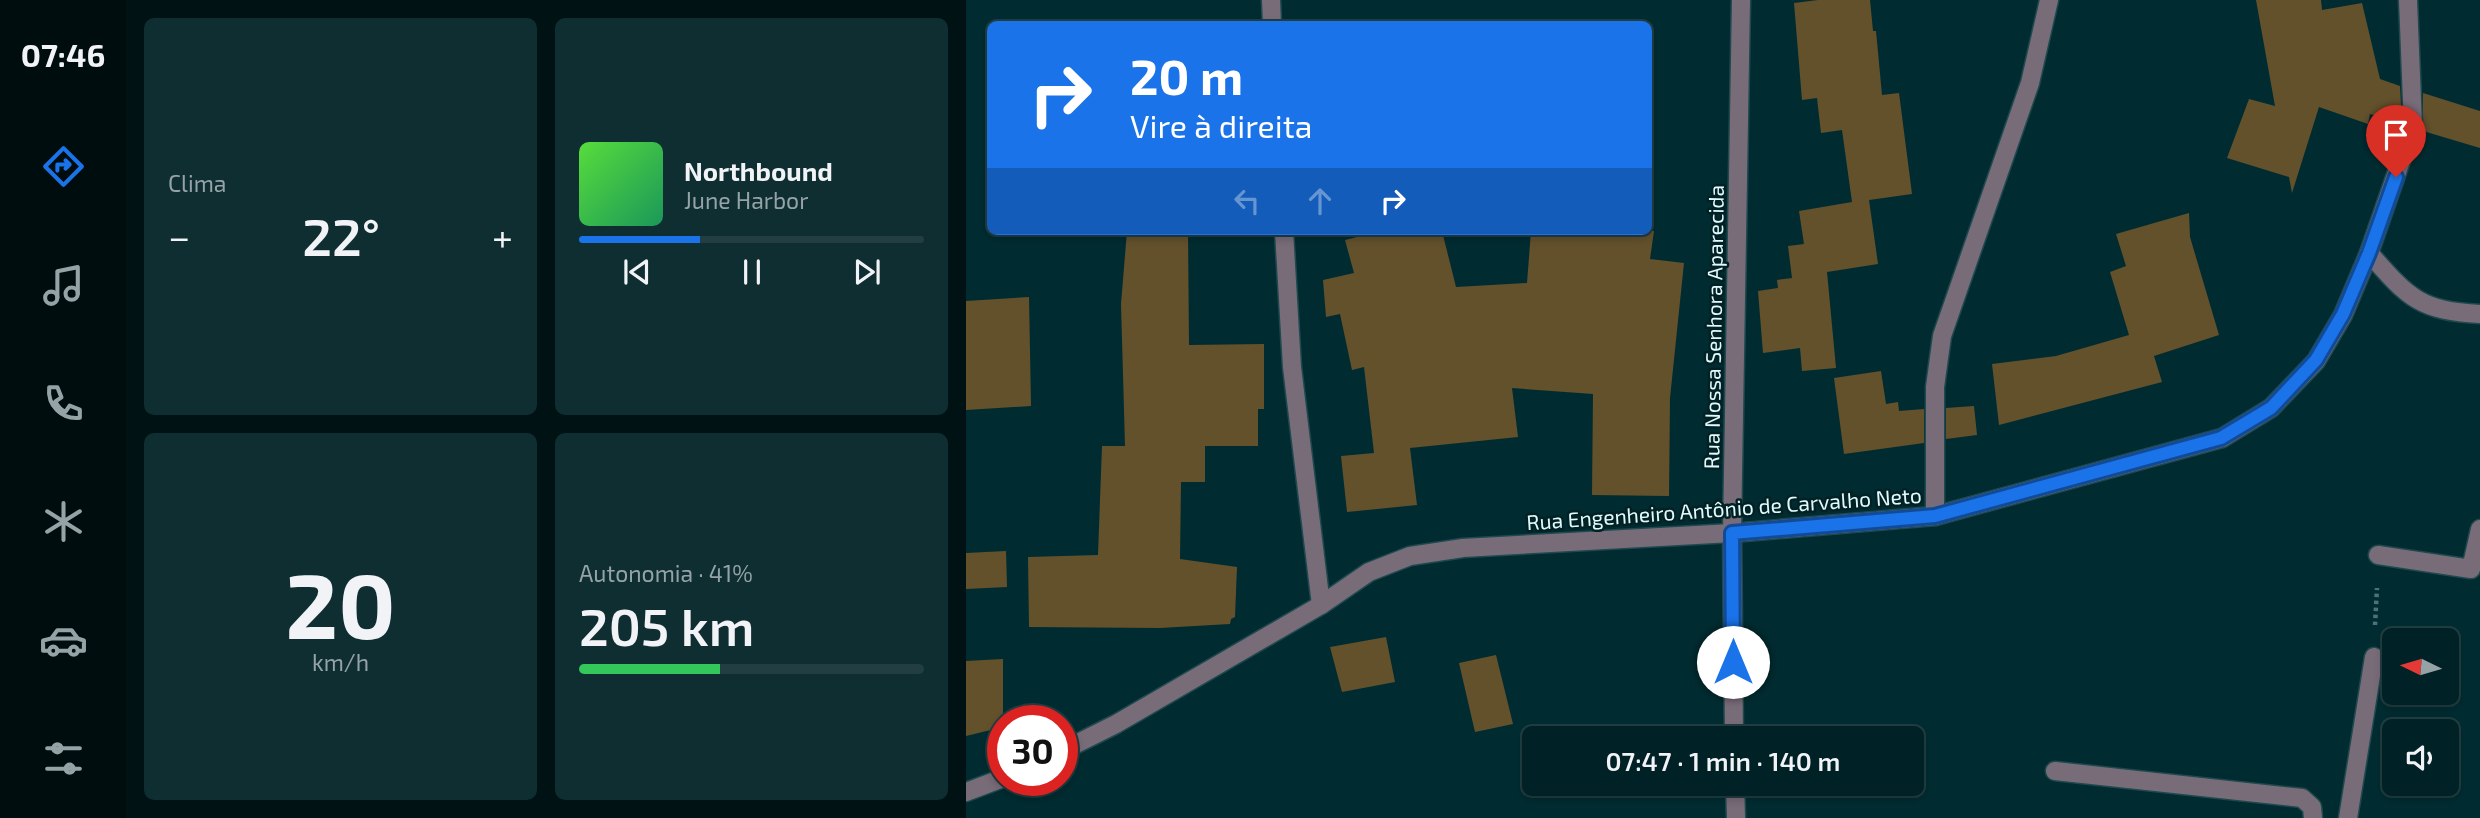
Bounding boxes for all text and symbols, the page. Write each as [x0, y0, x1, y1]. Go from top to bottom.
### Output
text: 07:46 [21, 35, 105, 73]
text: 20 m [1130, 46, 1243, 105]
icon: right [1015, 49, 1106, 140]
pin [2366, 105, 2426, 177]
text: Vire à direita [1130, 106, 1312, 144]
icon: arrive [2377, 116, 2415, 154]
icon: directions [39, 142, 88, 191]
text: Northbound [684, 155, 833, 186]
text: Clima [168, 169, 226, 197]
icon: left [1228, 182, 1266, 220]
icon: ahead [1301, 182, 1339, 220]
icon: right [1374, 182, 1412, 220]
street label: Rua Nossa Senhora Aparecida [1698, 185, 1728, 469]
text: June Harbor [684, 186, 808, 214]
text: 22° [302, 204, 380, 266]
text: − [168, 213, 190, 259]
text: + [492, 213, 513, 259]
icon: previous [618, 253, 656, 291]
icon: pause [733, 253, 771, 291]
icon: next [848, 253, 886, 291]
icon: music [39, 261, 88, 310]
icon: phone [39, 379, 88, 428]
street label: Rua Engenheiro Antônio de Carvalho Neto [1526, 482, 1922, 534]
icon: climate [39, 497, 88, 546]
text: 20 [285, 548, 396, 657]
text: Autonomia · 41% [579, 559, 753, 587]
text: 205 km [579, 594, 754, 656]
icon: car [39, 616, 88, 665]
position arrow [1696, 625, 1770, 699]
north arrow [2382, 628, 2459, 705]
map controls [2382, 628, 2459, 796]
text: km/h [312, 648, 369, 676]
speed limit sign: 30 [987, 705, 1078, 796]
button: sound [2382, 719, 2459, 796]
icon: filters [39, 734, 88, 783]
text: 07:47 · 1 min · 140 m [1606, 745, 1840, 776]

